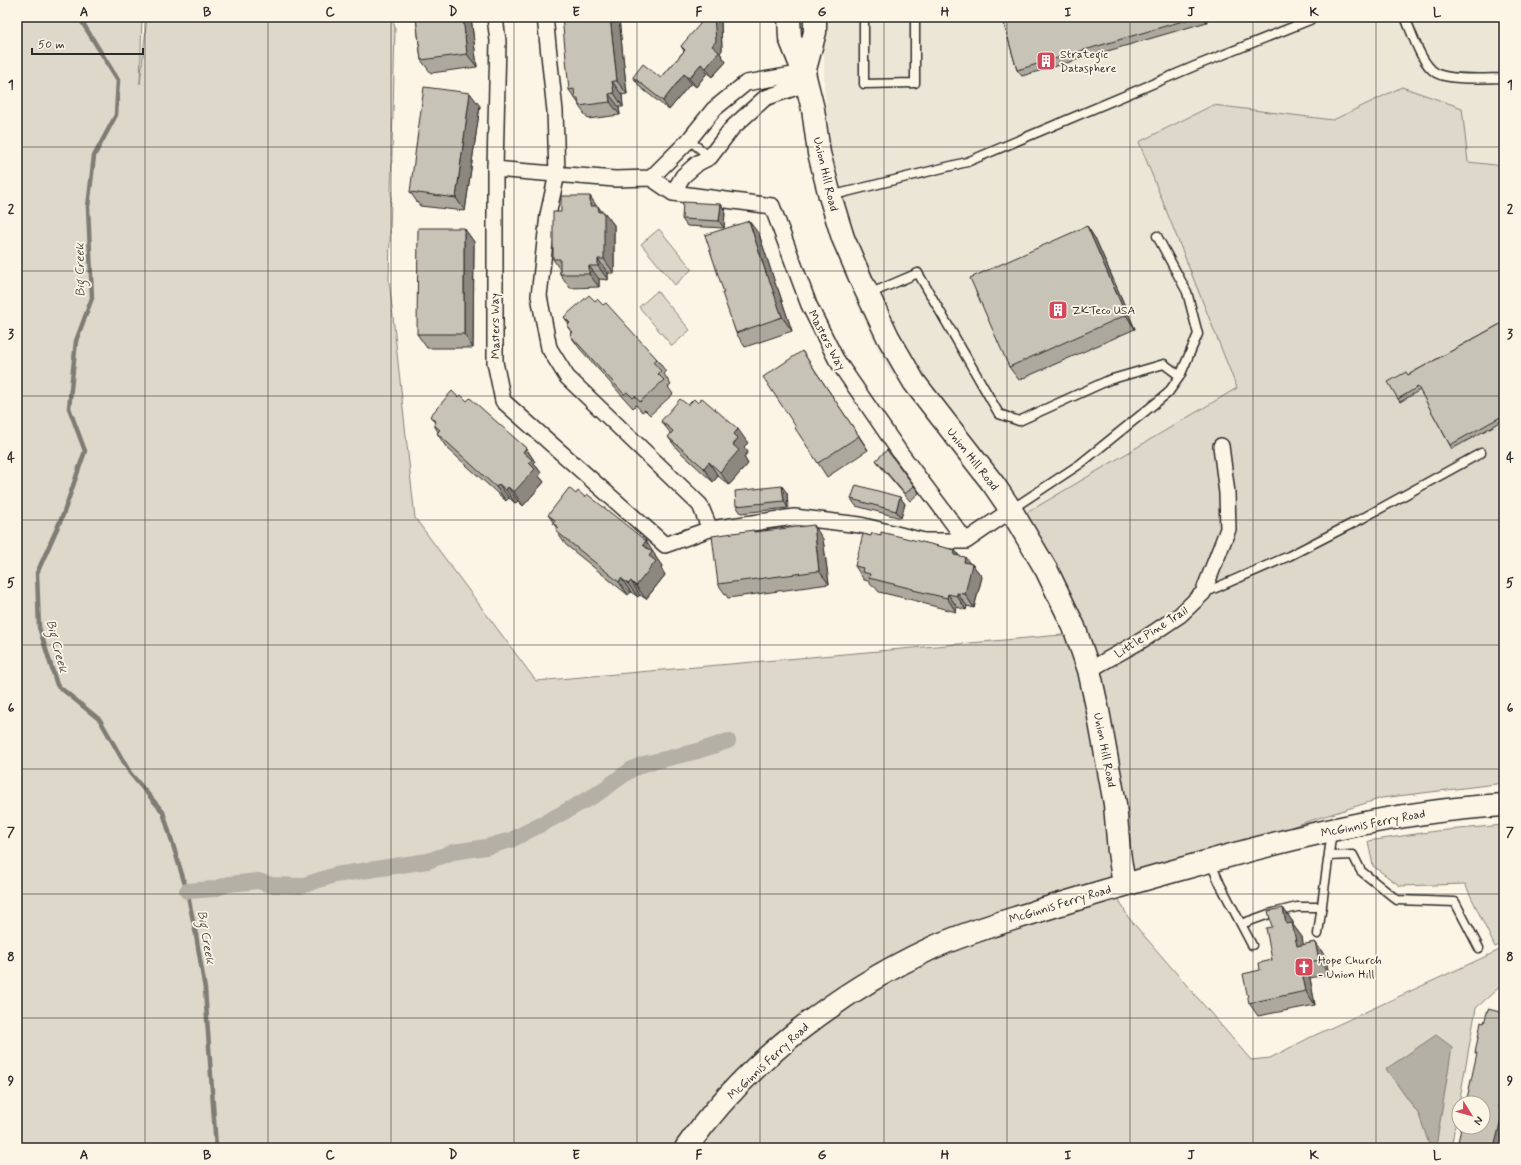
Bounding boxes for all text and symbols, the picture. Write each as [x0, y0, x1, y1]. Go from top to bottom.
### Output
text: A [80, 4, 88, 21]
text: B [203, 4, 212, 21]
text: C [325, 4, 335, 21]
text: D [449, 4, 458, 21]
text: E [572, 4, 580, 21]
text: F [696, 4, 703, 21]
text: G [818, 4, 827, 21]
text: H [941, 4, 950, 21]
text: I [1065, 4, 1072, 21]
text: J [1187, 4, 1195, 21]
text: K [1309, 4, 1319, 21]
text: L [1433, 4, 1442, 21]
scale bar [32, 30, 143, 56]
text: 50 m [38, 37, 65, 53]
place label: Strategic Datasphere [1060, 47, 1116, 77]
building icon: Strategic Datasphere [1035, 50, 1057, 72]
text: 1 [8, 77, 14, 94]
text: 1 [1507, 77, 1513, 94]
street label: Union Hill Road [809, 135, 841, 213]
text: 2 [8, 201, 15, 218]
text: 2 [1507, 201, 1514, 218]
water label: Big Creek [72, 242, 91, 297]
street label: Masters Way [487, 293, 505, 359]
building icon: ZKTeco USA [1047, 299, 1069, 321]
place label: ZKTeco USA [1072, 303, 1135, 319]
street label: Masters Way [804, 308, 849, 374]
text: 3 [8, 326, 14, 343]
text: 3 [1507, 326, 1513, 343]
street label: Union Hill Road [943, 425, 1002, 494]
text: 4 [7, 450, 15, 467]
text: 4 [1506, 450, 1514, 467]
text: 5 [7, 575, 15, 592]
text: 5 [1506, 575, 1514, 592]
street label: Little Pine Trail [1112, 603, 1191, 662]
water label: Big Creek [39, 618, 72, 676]
text: 6 [8, 700, 15, 717]
text: 6 [1507, 700, 1514, 717]
street label: Union Hill Road [1089, 711, 1119, 789]
street label: McGinnis Ferry Road [1320, 806, 1427, 842]
text: 7 [7, 824, 15, 841]
text: 7 [1506, 824, 1514, 841]
street label: McGinnis Ferry Road [1007, 882, 1113, 928]
water label: Big Creek [191, 909, 219, 966]
text: 8 [7, 949, 15, 966]
text: 8 [1506, 949, 1514, 966]
place label: Hope Church - Union Hill [1318, 953, 1382, 983]
church icon: Hope Church - Union Hill [1293, 956, 1315, 978]
street label: McGinnis Ferry Road [724, 1020, 813, 1104]
text: 9 [8, 1073, 15, 1090]
text: 9 [1507, 1073, 1514, 1090]
north arrow [1451, 1095, 1491, 1135]
text: N [1470, 1113, 1486, 1128]
text: A [80, 1147, 88, 1164]
text: B [203, 1147, 212, 1164]
text: C [325, 1147, 335, 1164]
text: D [449, 1147, 458, 1164]
text: E [572, 1147, 580, 1164]
text: F [696, 1147, 703, 1164]
text: G [818, 1147, 827, 1164]
text: H [941, 1147, 950, 1164]
text: I [1065, 1147, 1072, 1164]
text: J [1187, 1147, 1195, 1164]
text: K [1309, 1147, 1319, 1164]
text: L [1433, 1147, 1442, 1164]

